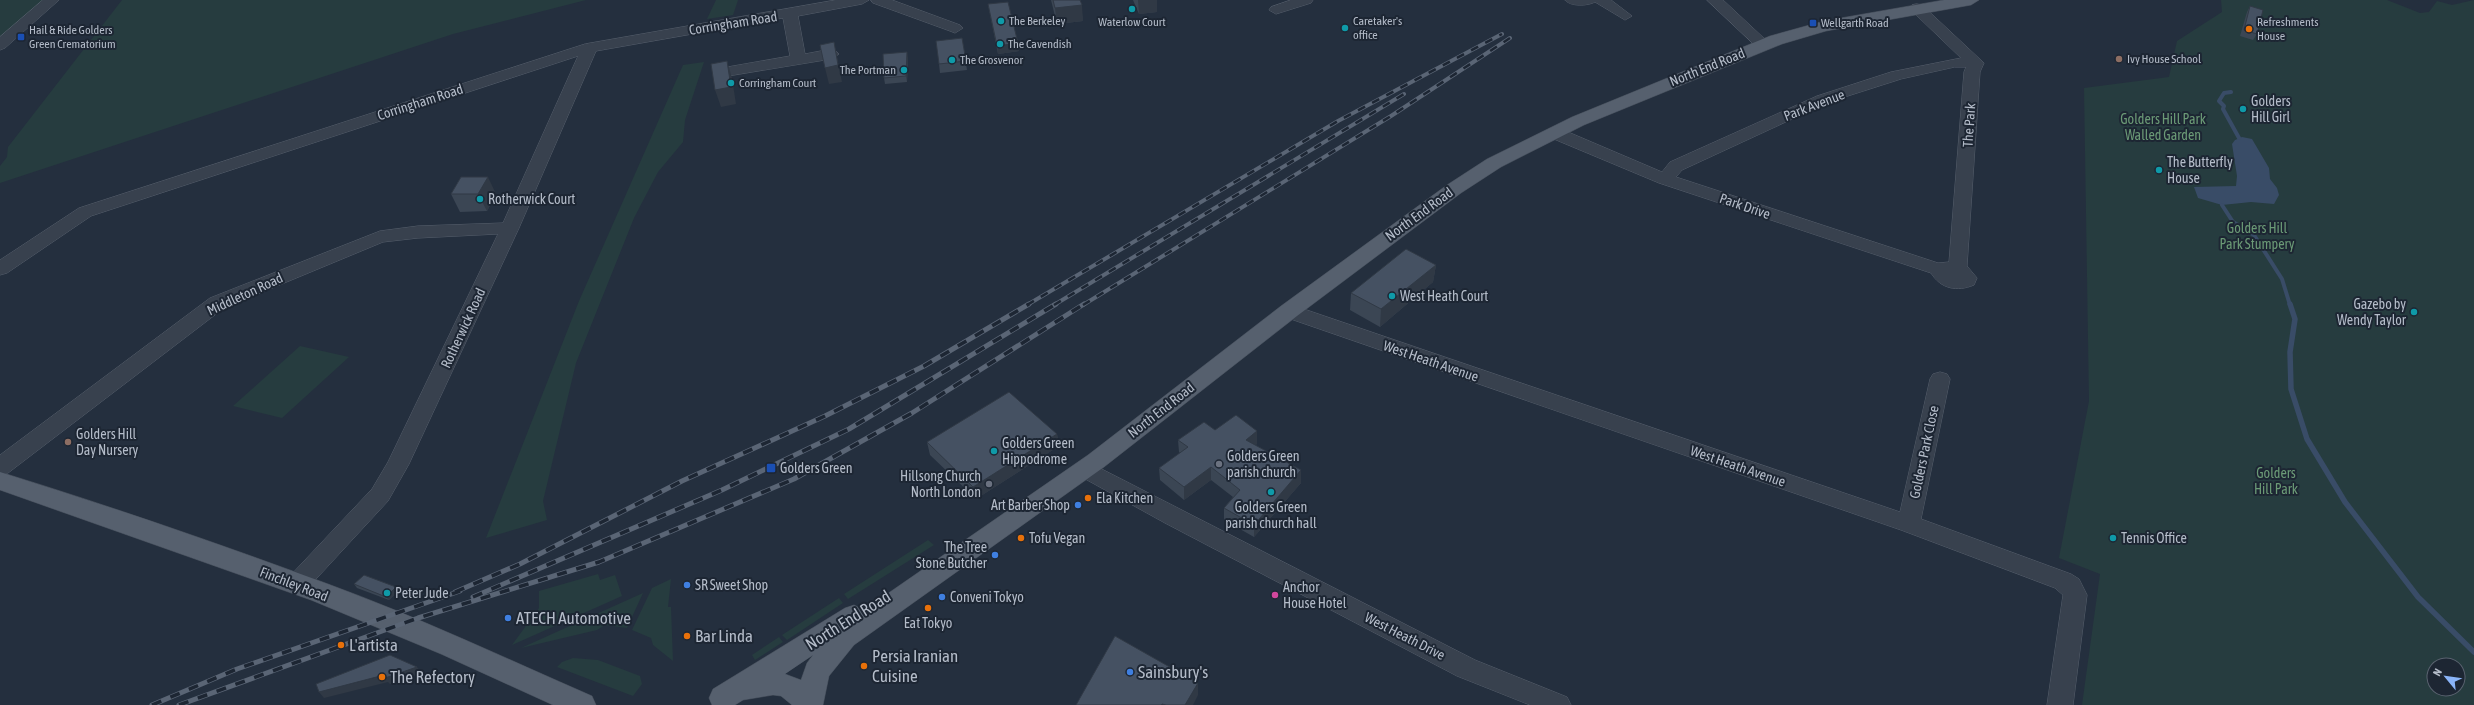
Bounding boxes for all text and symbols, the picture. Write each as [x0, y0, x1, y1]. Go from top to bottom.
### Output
marker: Waterlow Court [1127, 4, 1137, 14]
street label: Corringham Road [688, 8, 778, 38]
place label: The Berkeley [1009, 14, 1065, 28]
place label: Caretaker's office [1353, 14, 1402, 42]
place label: Waterlow Court [1098, 15, 1166, 29]
place label: Refreshments House [2257, 15, 2318, 43]
marker: The Berkeley [996, 16, 1006, 26]
place label: Wellgarth Road [1821, 16, 1889, 30]
marker: Wellgarth Road [1808, 18, 1818, 28]
place label: Hail & Ride Golders Green Crematorium [29, 23, 116, 51]
marker: Caretaker's office [1340, 23, 1350, 33]
marker: Refreshments House [2244, 24, 2254, 34]
marker: Hail & Ride Golders Green Crematorium [16, 32, 26, 42]
place label: The Cavendish [1008, 37, 1072, 51]
marker: The Cavendish [995, 39, 1005, 49]
street label: North End Road [1667, 45, 1747, 89]
place label: Ivy House School [2127, 52, 2202, 66]
place label: The Grosvenor [960, 53, 1023, 67]
marker: Ivy House School [2114, 54, 2124, 64]
marker: The Grosvenor [947, 55, 957, 65]
place label: The Portman [840, 63, 896, 77]
marker: The Portman [899, 65, 909, 75]
place label: Corringham Court [739, 76, 817, 90]
marker: Corringham Court [726, 78, 736, 88]
street label: Corringham Road [375, 81, 465, 123]
street label: Park Avenue [1781, 86, 1847, 124]
place label: Golders Hill Girl [2251, 93, 2291, 125]
street label: The Park [1959, 102, 1979, 148]
marker: Golders Hill Girl [2238, 104, 2248, 114]
park label: Golders Hill Park Walled Garden [2120, 111, 2206, 143]
place label: The Butterfly House [2167, 154, 2233, 186]
marker: The Butterfly House [2154, 165, 2164, 175]
street label: North End Road [1382, 184, 1456, 244]
street label: Park Drive [1718, 190, 1772, 222]
place label: Rotherwick Court [488, 191, 575, 207]
marker: Rotherwick Court [475, 194, 485, 204]
park label: Golders Hill Park Stumpery [2220, 220, 2295, 252]
street label: Middleton Road [205, 269, 285, 319]
street label: Rotherwick Road [437, 285, 489, 371]
place label: West Heath Court [1400, 288, 1488, 304]
marker: West Heath Court [1387, 291, 1397, 301]
place label: Gazebo by Wendy Taylor [2337, 296, 2407, 328]
marker: Gazebo by Wendy Taylor [2409, 307, 2419, 317]
street label: West Heath Avenue [1381, 337, 1481, 385]
street label: North End Road [1125, 379, 1197, 441]
street label: Golders Park Close [1906, 404, 1942, 500]
place label: Golders Hill Day Nursery [76, 426, 139, 458]
place label: Golders Green Hippodrome [1002, 435, 1075, 467]
marker: Golders Hill Day Nursery [63, 437, 73, 447]
street label: West Heath Avenue [1688, 442, 1788, 490]
marker: Golders Green Hippodrome [989, 446, 999, 456]
place label: Golders Green parish church [1227, 448, 1300, 480]
marker: Golders Green parish church [1214, 459, 1224, 469]
place label: Golders Green [780, 460, 853, 476]
marker: Golders Green [765, 462, 777, 474]
park label: Golders Hill Park [2254, 465, 2298, 497]
place label: Hillsong Church North London [900, 468, 981, 500]
marker: Hillsong Church North London [984, 479, 994, 489]
marker: Golders Green parish church hall [1266, 487, 1276, 497]
place label: Ela Kitchen [1096, 490, 1153, 506]
marker: Ela Kitchen [1083, 493, 1093, 503]
place label: Art Barber Shop [991, 497, 1070, 513]
place label: Golders Green parish church hall [1225, 499, 1317, 531]
marker: Art Barber Shop [1073, 500, 1083, 510]
place label: Tofu Vegan [1029, 530, 1085, 546]
place label: Tennis Office [2121, 530, 2187, 546]
marker: Tofu Vegan [1016, 533, 1026, 543]
marker: Tennis Office [2108, 533, 2118, 543]
place label: The Tree Stone Butcher [916, 539, 988, 571]
marker: The Tree Stone Butcher [990, 550, 1000, 560]
street label: Finchley Road [258, 564, 330, 604]
place label: SR Sweet Shop [695, 577, 769, 593]
place label: Anchor House Hotel [1283, 579, 1347, 611]
marker: SR Sweet Shop [682, 580, 692, 590]
place label: Peter Jude [395, 585, 449, 601]
street label: North End Road [802, 586, 894, 654]
marker: Peter Jude [382, 588, 392, 598]
place label: Conveni Tokyo [950, 589, 1024, 605]
marker: Anchor House Hotel [1270, 590, 1280, 600]
marker: Conveni Tokyo [937, 592, 947, 602]
marker: Eat Tokyo [923, 603, 933, 613]
place label: ATECH Automotive [516, 608, 631, 628]
street label: West Heath Drive [1362, 609, 1448, 663]
marker: ATECH Automotive [503, 613, 513, 623]
place label: Eat Tokyo [904, 615, 952, 631]
place label: Bar Linda [695, 626, 753, 646]
marker: Bar Linda [682, 631, 692, 641]
place label: L'artista [349, 635, 398, 655]
marker: L'artista [336, 640, 346, 650]
place label: Persia Iranian Cuisine [872, 646, 958, 686]
north arrow [2426, 657, 2466, 697]
marker: Persia Iranian Cuisine [859, 661, 869, 671]
place label: Sainsbury's [1138, 662, 1208, 682]
text: N [2430, 666, 2444, 678]
place label: The Refectory [390, 667, 475, 687]
marker: Sainsbury's [1125, 667, 1135, 677]
marker: The Refectory [377, 672, 387, 682]

